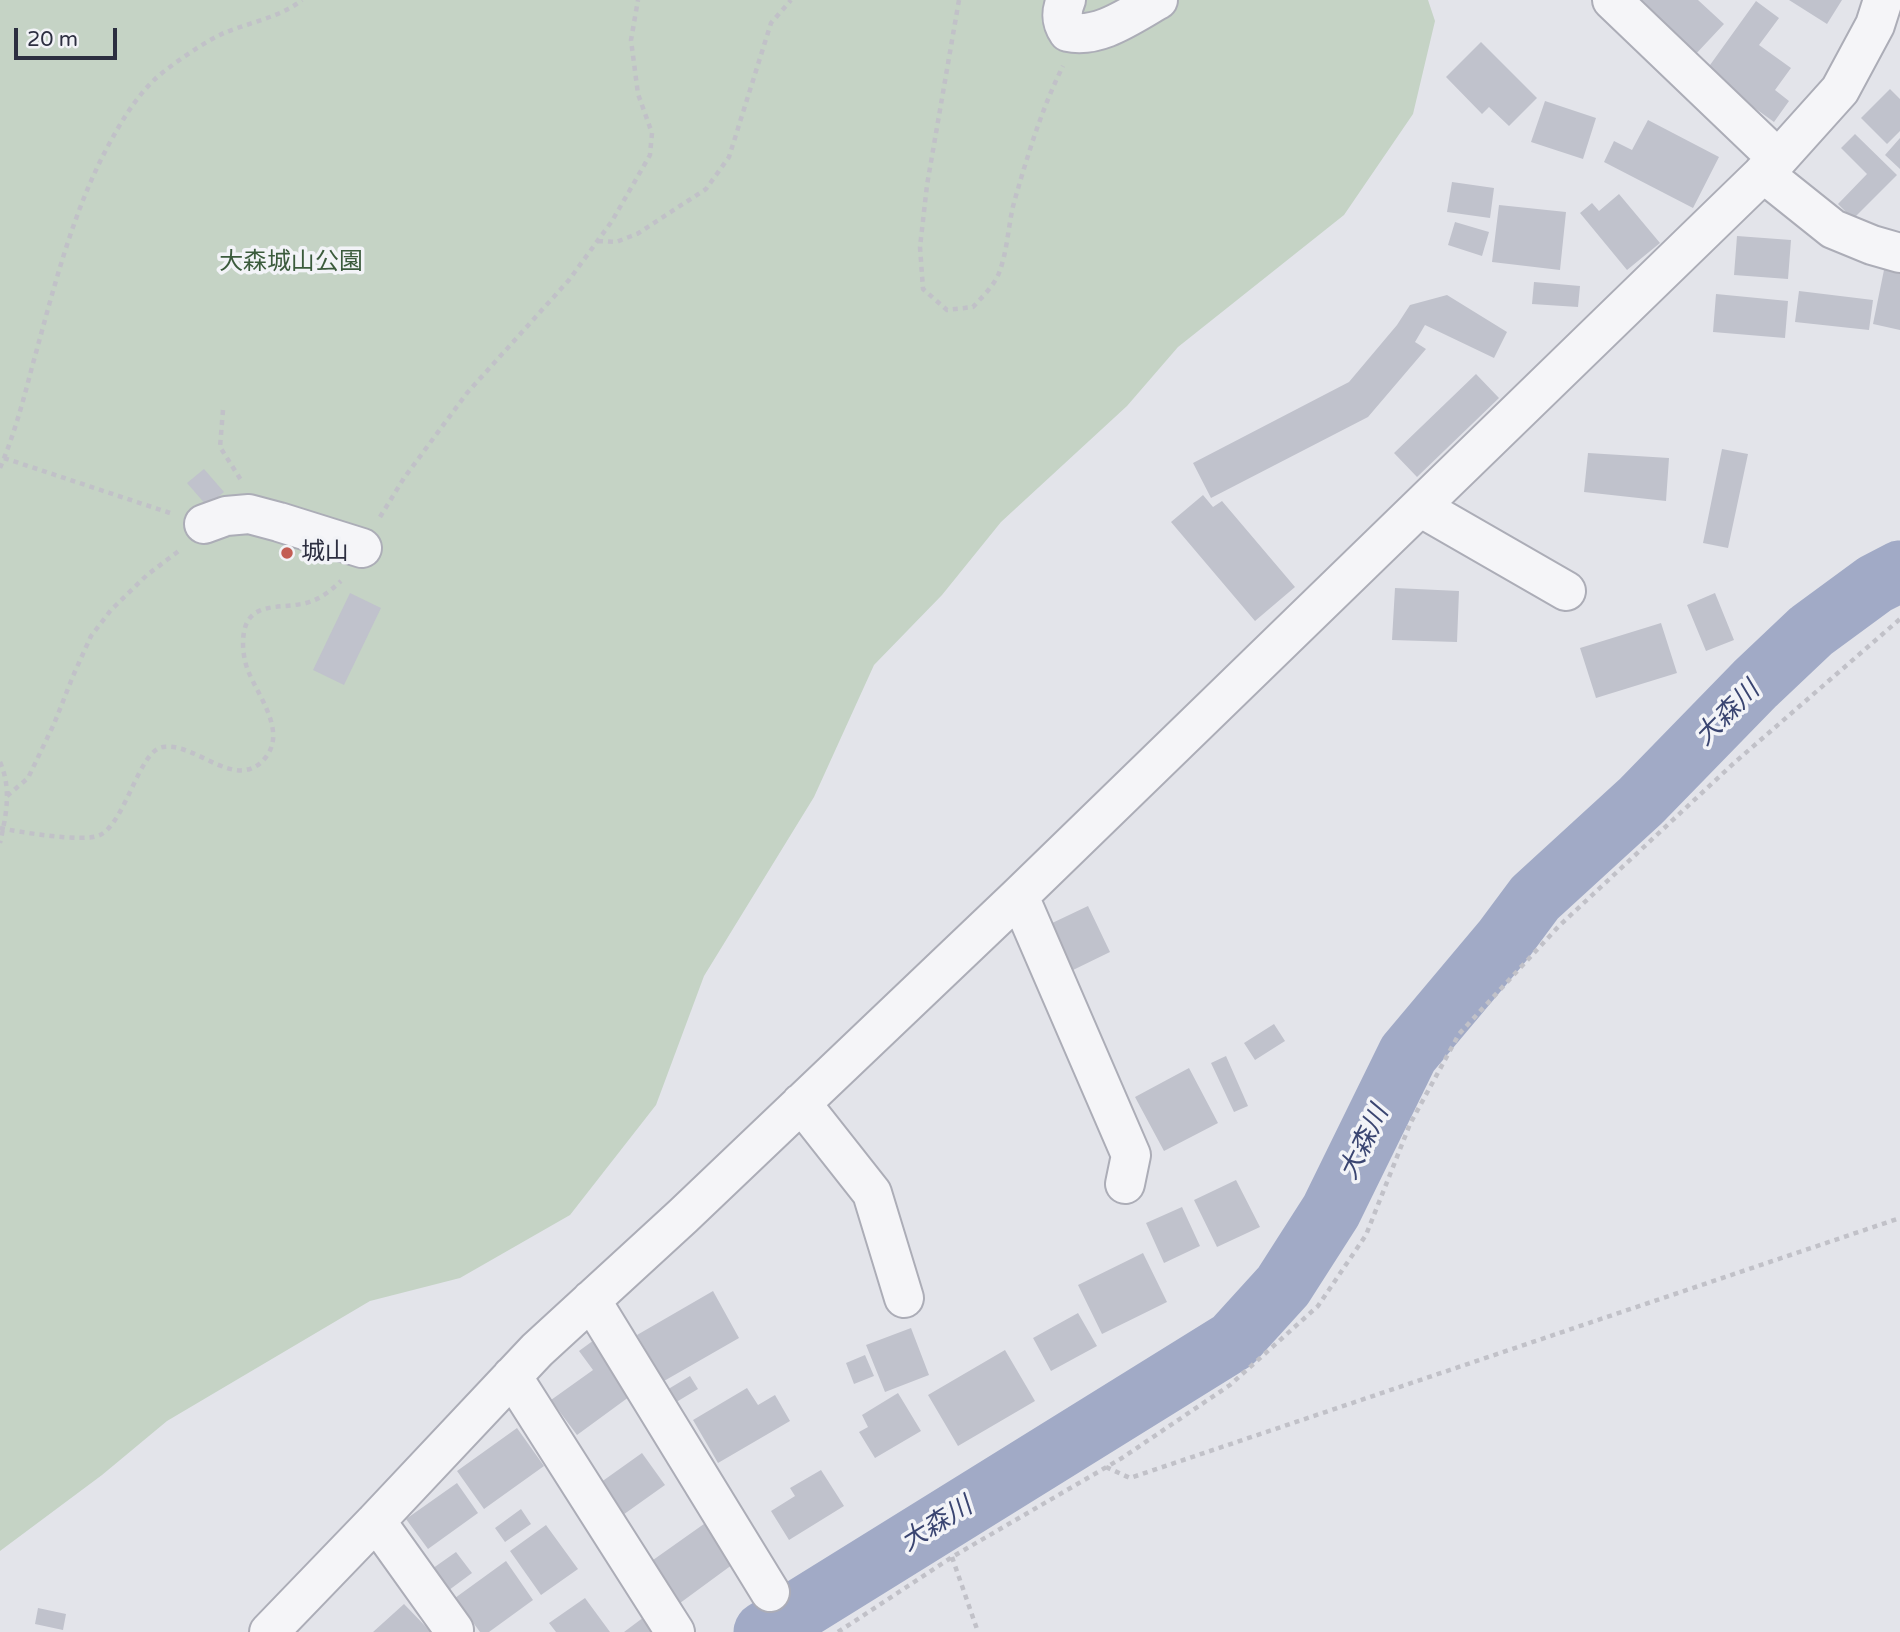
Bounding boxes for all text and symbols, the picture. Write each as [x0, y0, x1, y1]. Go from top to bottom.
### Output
scale bar [18, 14, 121, 58]
text: 20 m [27, 27, 78, 52]
park label: 大森城山公園 [219, 249, 363, 277]
place label: 城山 [301, 539, 349, 567]
marker: 城山 [279, 545, 295, 561]
water label: 大森川 [1689, 675, 1767, 753]
water label: 大森川 [1334, 1101, 1396, 1185]
water label: 大森川 [896, 1491, 978, 1559]

